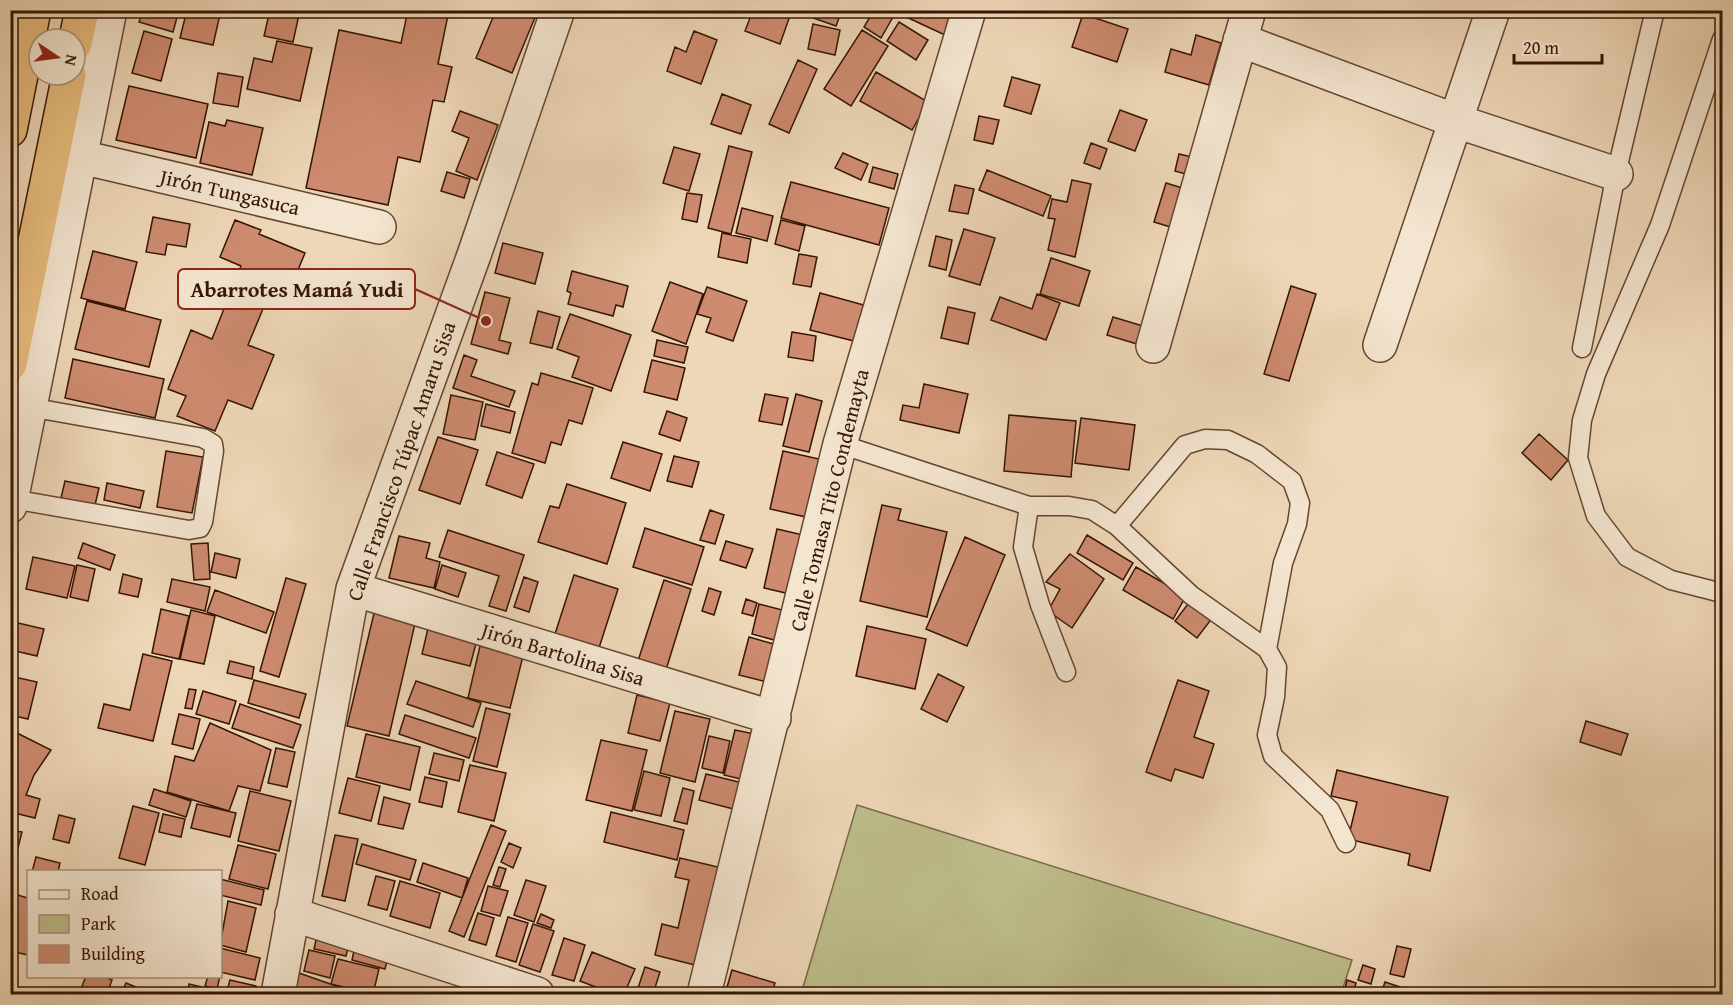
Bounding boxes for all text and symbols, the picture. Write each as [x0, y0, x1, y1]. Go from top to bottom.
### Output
north arrow [27, 27, 87, 87]
scale bar [1514, 27, 1602, 65]
text: 20 m [1523, 34, 1559, 61]
text: N [59, 52, 85, 69]
street label: Jirón Tungasuca [154, 160, 303, 223]
callout: Abarrotes Mamá Yudi [178, 269, 415, 309]
text: Abarrotes Mamá Yudi [190, 273, 404, 305]
street label: Calle Francisco Túpac Amaru Sisa [339, 317, 463, 605]
street label: Calle Tomasa Tito Condemayta [781, 365, 877, 635]
street label: Jirón Bartolina Sisa [475, 614, 649, 694]
legend [27, 870, 222, 978]
text: Road [81, 880, 119, 907]
text: Park [81, 910, 117, 937]
text: Building [81, 940, 145, 967]

